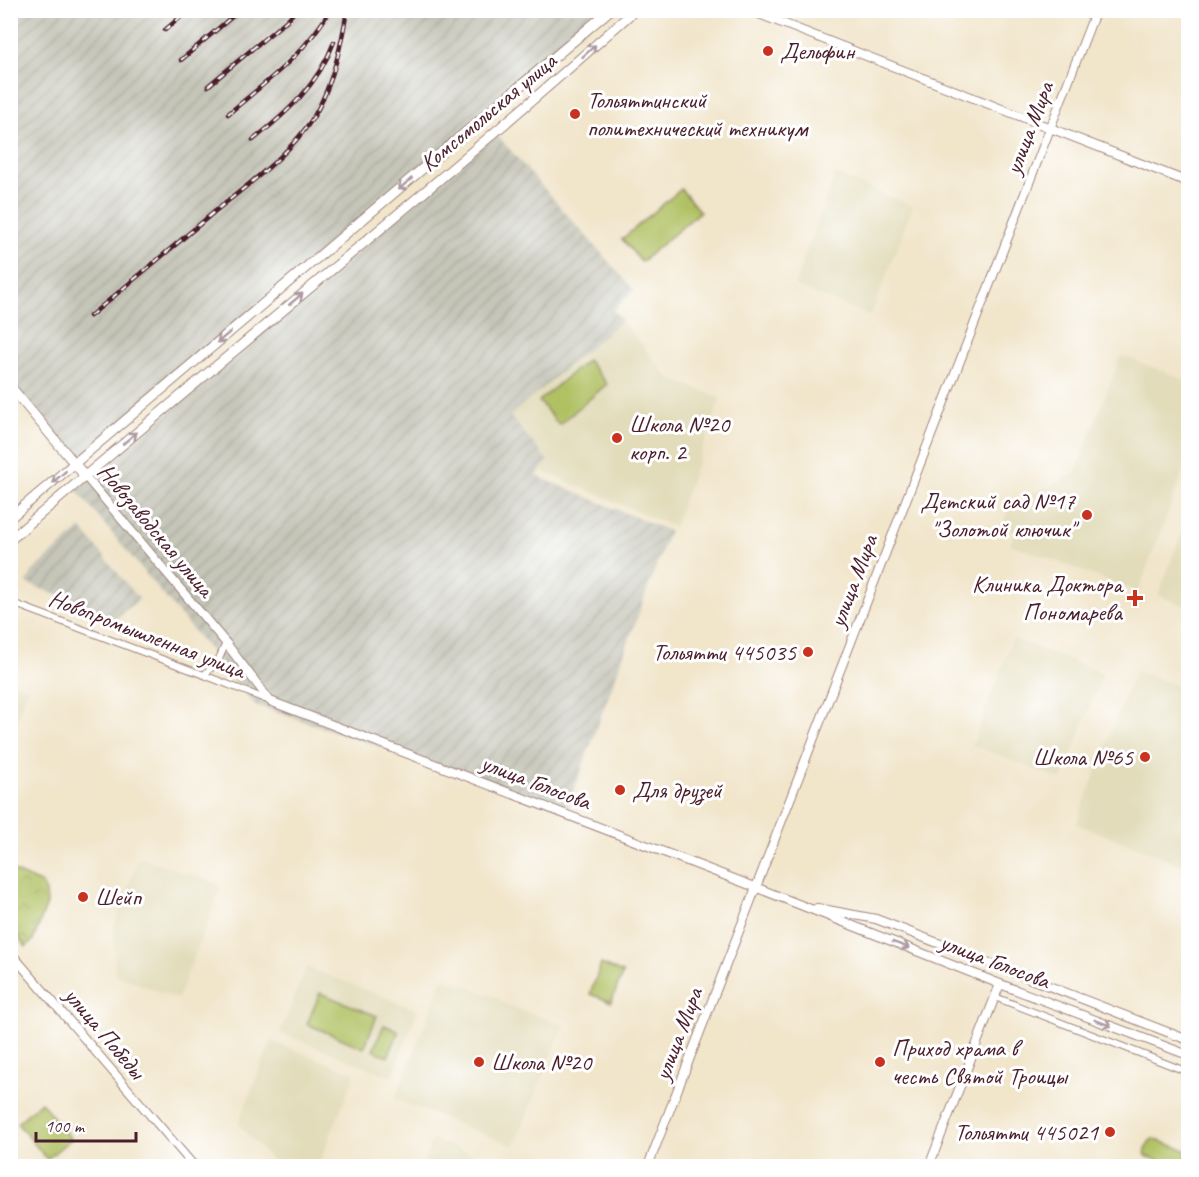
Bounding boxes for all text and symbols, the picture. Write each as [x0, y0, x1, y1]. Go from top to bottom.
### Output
place label: Дельфин [780, 36, 856, 66]
one-way arrow [581, 44, 596, 58]
marker: Дельфин [761, 44, 775, 58]
street label: Комсомольская улица [414, 45, 563, 178]
street label: улица Мира [997, 76, 1061, 180]
place label: Тольяттинский политехнический техникум [587, 85, 809, 143]
marker: Тольяттинский политехнический техникум [568, 107, 582, 121]
one-way arrow [397, 177, 413, 190]
one-way arrow [288, 292, 303, 306]
one-way arrow [217, 330, 232, 344]
place label: Школа №20 корп. 2 [629, 409, 731, 467]
one-way arrow [122, 431, 137, 445]
marker: Школа №20 корп. 2 [610, 431, 624, 445]
street label: Новозаводская улица [91, 457, 222, 605]
one-way arrow [51, 470, 67, 483]
place label: Детский сад №17 "Золотой ключик" [920, 486, 1080, 544]
marker: Детский сад №17 "Золотой ключик" [1080, 508, 1094, 522]
street label: улица Мира [821, 529, 885, 633]
place label: Клиника Доктора Пономарева [972, 569, 1124, 627]
street label: Новопромышленная улица [45, 583, 251, 686]
marker: Клиника Доктора Пономарева [1126, 589, 1144, 607]
place label: Тольятти 445035 [652, 637, 797, 667]
marker: Тольятти 445035 [801, 645, 815, 659]
place label: Школа №65 [1033, 742, 1134, 772]
street label: улица Голосова [475, 747, 596, 817]
marker: Школа №65 [1138, 750, 1152, 764]
place label: Для друзей [632, 775, 724, 806]
marker: Для друзей [613, 783, 627, 797]
place label: Шейп [95, 882, 142, 912]
marker: Шейп [76, 890, 90, 904]
street label: улица Голосова [934, 926, 1055, 996]
one-way arrow [891, 940, 910, 951]
street label: улица Победы [57, 979, 154, 1087]
street label: улица Мира [646, 982, 710, 1086]
one-way arrow [1093, 1018, 1112, 1029]
place label: Приход храма в честь Святой Троицы [892, 1033, 1069, 1091]
place label: Школа №20 [491, 1047, 593, 1077]
marker: Школа №20 [472, 1055, 486, 1069]
marker: Приход храма в честь Святой Троицы [873, 1055, 887, 1069]
scale bar [36, 1105, 136, 1143]
text: 100 m [45, 1115, 86, 1137]
place label: Тольятти 445021 [954, 1117, 1099, 1147]
marker: Тольятти 445021 [1103, 1125, 1117, 1139]

